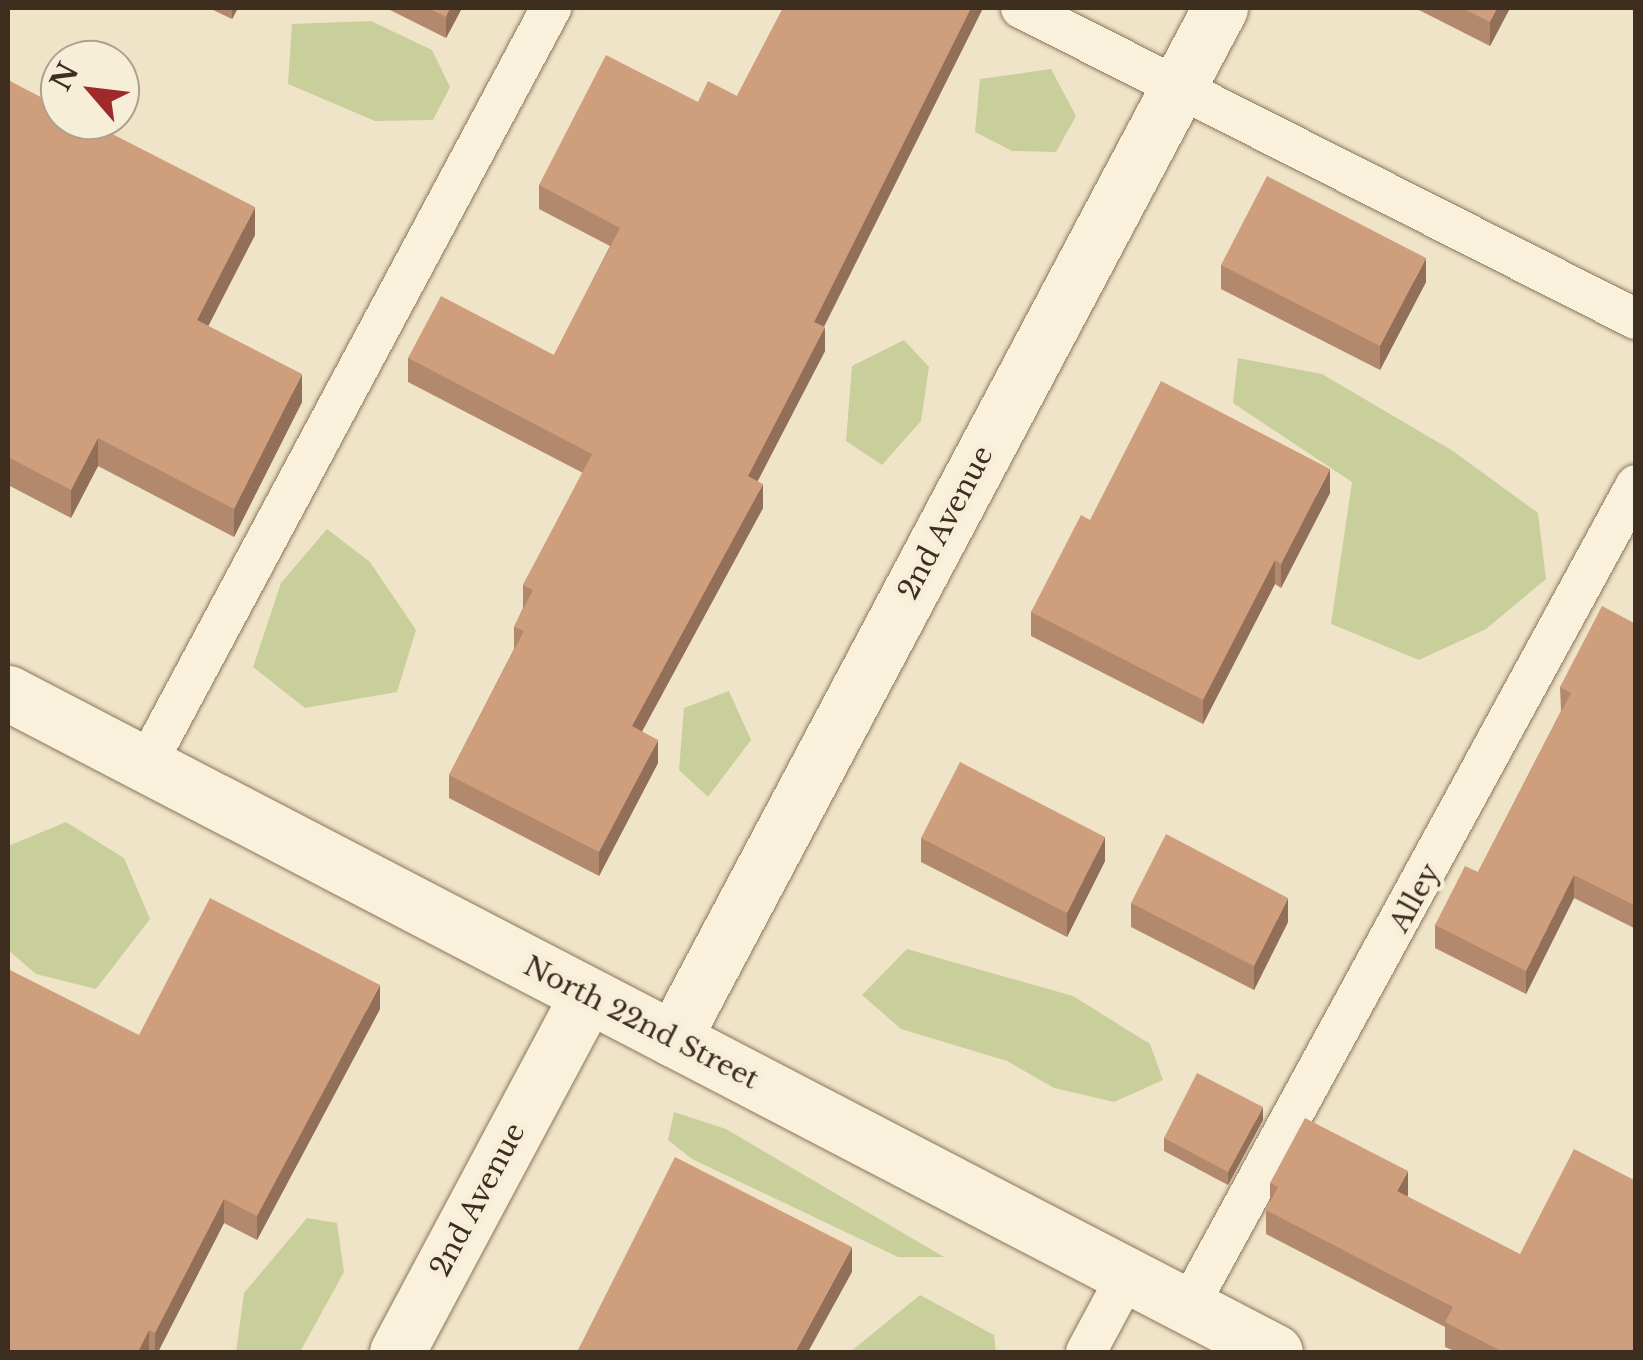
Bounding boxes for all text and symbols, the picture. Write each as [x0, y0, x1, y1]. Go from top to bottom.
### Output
north arrow [40, 40, 140, 140]
text: N [43, 57, 86, 96]
street label: 2nd Avenue [891, 440, 1001, 606]
street label: Alley [1383, 858, 1447, 938]
street label: North 22nd Street [518, 949, 764, 1097]
street label: 2nd Avenue [423, 1117, 533, 1283]

